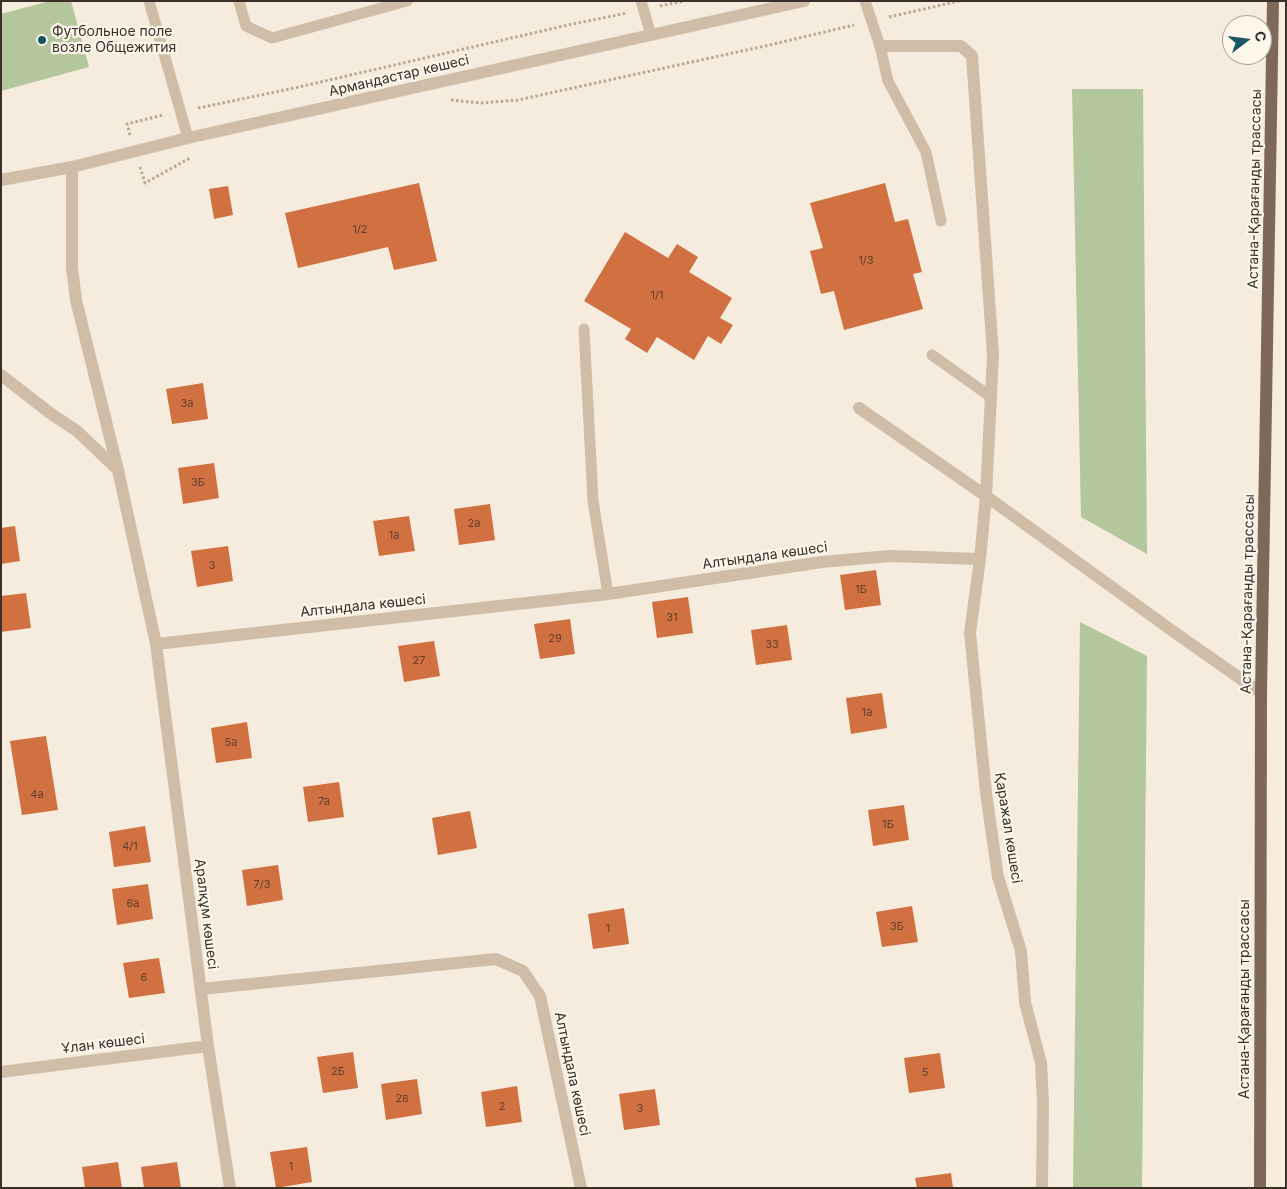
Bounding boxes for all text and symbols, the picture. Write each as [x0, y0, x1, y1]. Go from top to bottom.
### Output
north arrow [1222, 15, 1272, 65]
place label: Футбольное поле возле Общежития [52, 24, 176, 56]
text: С [1251, 29, 1271, 43]
marker: Футбольное поле возле Общежития [36, 34, 48, 46]
street label: Армандастар көшесі [327, 52, 471, 100]
street label: Астана-Қарағанды трассасы [1245, 89, 1265, 289]
house number: 1/2 [352, 223, 368, 237]
house number: 1/3 [858, 254, 874, 268]
house number: 1/1 [651, 289, 663, 303]
house number: 3а [181, 397, 193, 411]
house number: 3Б [191, 476, 205, 490]
street label: Астана-Қарағанды трассасы [1238, 494, 1258, 694]
house number: 2а [468, 517, 480, 531]
house number: 1а [389, 529, 399, 543]
street label: Алтындала көшесі [701, 539, 829, 573]
house number: 3 [209, 559, 215, 573]
house number: 1Б [855, 583, 867, 597]
street label: Алтындала көшесі [299, 591, 427, 621]
house number: 31 [666, 611, 678, 625]
house number: 29 [548, 632, 562, 646]
house number: 33 [765, 638, 779, 652]
house number: 27 [413, 654, 425, 668]
house number: 1а [862, 706, 872, 720]
house number: 5а [225, 736, 237, 750]
street label: Қаражал көшесі [991, 771, 1025, 885]
house number: 4а [30, 788, 44, 802]
house number: 7а [318, 795, 330, 809]
house number: 1Б [882, 818, 894, 832]
house number: 4/1 [122, 840, 138, 854]
street label: Аралқұм көшесі [191, 858, 221, 970]
house number: 7/3 [254, 878, 270, 892]
house number: 6а [127, 897, 139, 911]
street label: Астана-Қарағанды трассасы [1237, 899, 1253, 1099]
house number: 3Б [890, 920, 904, 934]
house number: 1 [606, 922, 610, 936]
house number: 6 [141, 971, 147, 985]
street label: Алтындала көшесі [551, 1010, 593, 1138]
street label: Ұлан көшесі [60, 1031, 146, 1057]
house number: 2Б [331, 1065, 345, 1079]
house number: 5 [922, 1066, 928, 1080]
house number: 2в [396, 1092, 408, 1106]
house number: 2 [499, 1100, 505, 1114]
house number: 3 [637, 1102, 643, 1116]
house number: 1 [289, 1160, 293, 1174]

